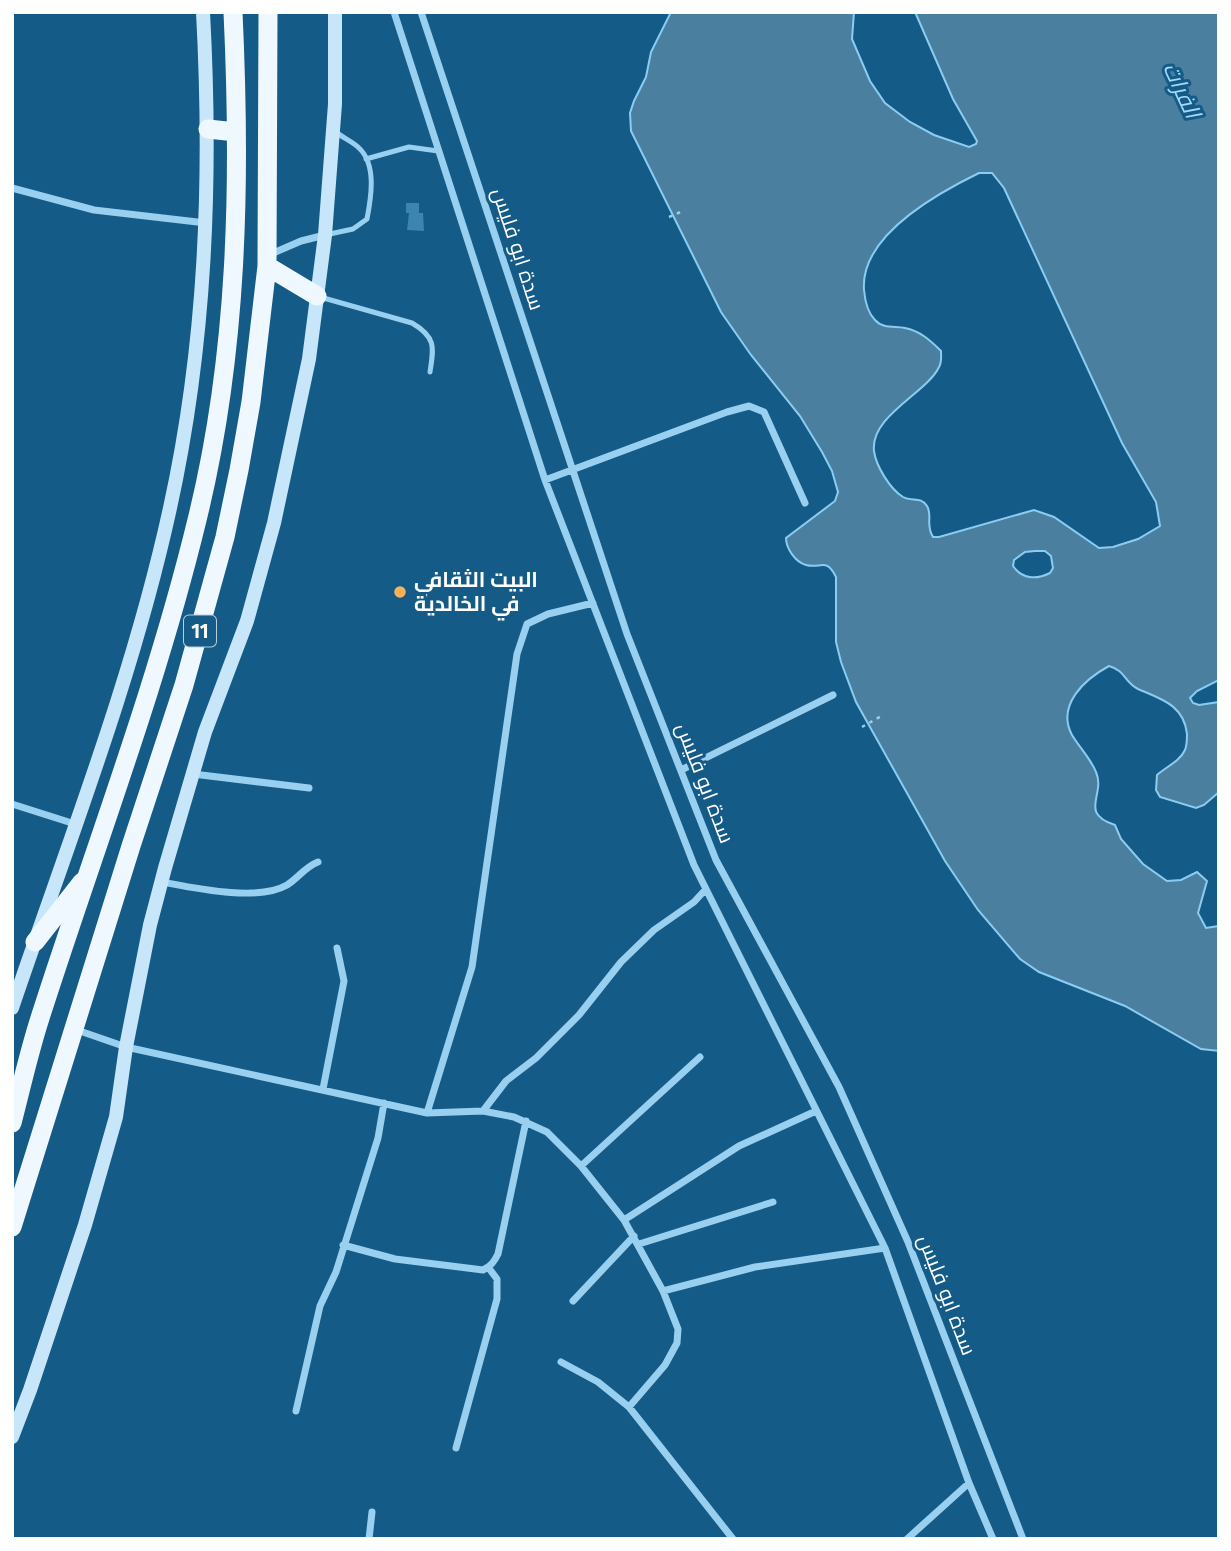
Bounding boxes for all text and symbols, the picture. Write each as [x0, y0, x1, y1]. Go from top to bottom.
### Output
water label: الفرات [1157, 58, 1208, 125]
street label: سدة ابو فليس [486, 185, 550, 313]
place label: البيت الثقافي في الخالدية [414, 567, 538, 621]
marker: البيت الثقافي في الخالدية [392, 584, 408, 600]
road number: 11 [184, 616, 216, 646]
street label: سدة ابو فليس [670, 719, 740, 847]
street label: سدة ابو فليس [912, 1231, 982, 1359]

